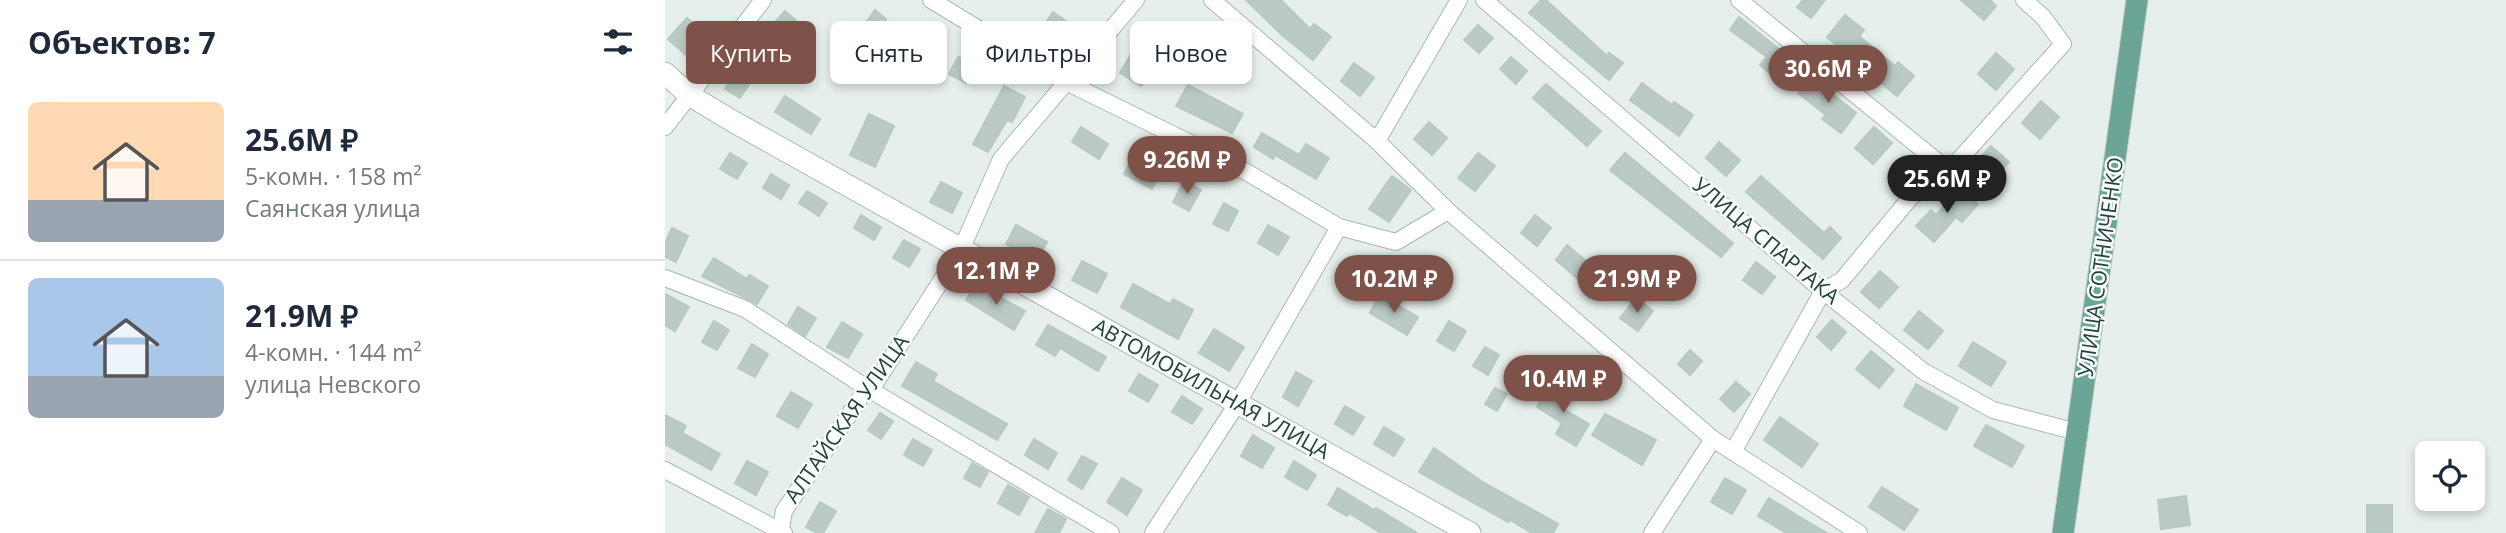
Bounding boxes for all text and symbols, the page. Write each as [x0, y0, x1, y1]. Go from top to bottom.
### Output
chip: Купить [686, 21, 816, 84]
chip: Снять [830, 21, 947, 84]
chip: Фильтры [961, 21, 1116, 84]
chip: Новое [1130, 21, 1252, 84]
text: Объектов: 7 [28, 22, 216, 63]
icon: filters [599, 23, 637, 61]
pin: 30.6M ₽ [1763, 46, 1893, 105]
text: 30.6M ₽ [1784, 52, 1872, 84]
text: 25.6M ₽ [245, 119, 359, 160]
icon: home [84, 130, 168, 214]
pin: 9.26M ₽ [1122, 136, 1252, 196]
text: 9.26M ₽ [1143, 143, 1231, 175]
street label: УЛИЦА СОТНИЧЕНКО [2071, 155, 2129, 378]
pin: 25.6M ₽ [1882, 156, 2012, 215]
text: 5-комн. · 158 m² [245, 160, 421, 192]
text: 25.6M ₽ [1903, 162, 1991, 194]
street label: УЛИЦА СПАРТАКА [1687, 171, 1846, 310]
text: Саянская улица [245, 192, 420, 224]
pin: 12.1M ₽ [931, 247, 1061, 307]
text: 12.1M ₽ [952, 254, 1040, 286]
pin: 10.2M ₽ [1329, 256, 1459, 315]
pin: 21.9M ₽ [1572, 256, 1702, 315]
text: 10.2M ₽ [1350, 262, 1438, 294]
text: 21.9M ₽ [1593, 262, 1681, 294]
text: 21.9M ₽ [245, 295, 359, 336]
icon: home [84, 306, 168, 390]
street label: АВТОМОБИЛЬНАЯ УЛИЦА [1088, 311, 1336, 465]
street label: АЛТАЙСКАЯ УЛИЦА [778, 328, 915, 508]
text: 4-комн. · 144 m² [245, 336, 421, 368]
pin: 10.4M ₽ [1498, 356, 1628, 415]
text: 10.4M ₽ [1519, 362, 1607, 394]
text: улица Невского [245, 368, 421, 400]
map controls [2415, 441, 2485, 511]
button: locate [2415, 441, 2485, 511]

